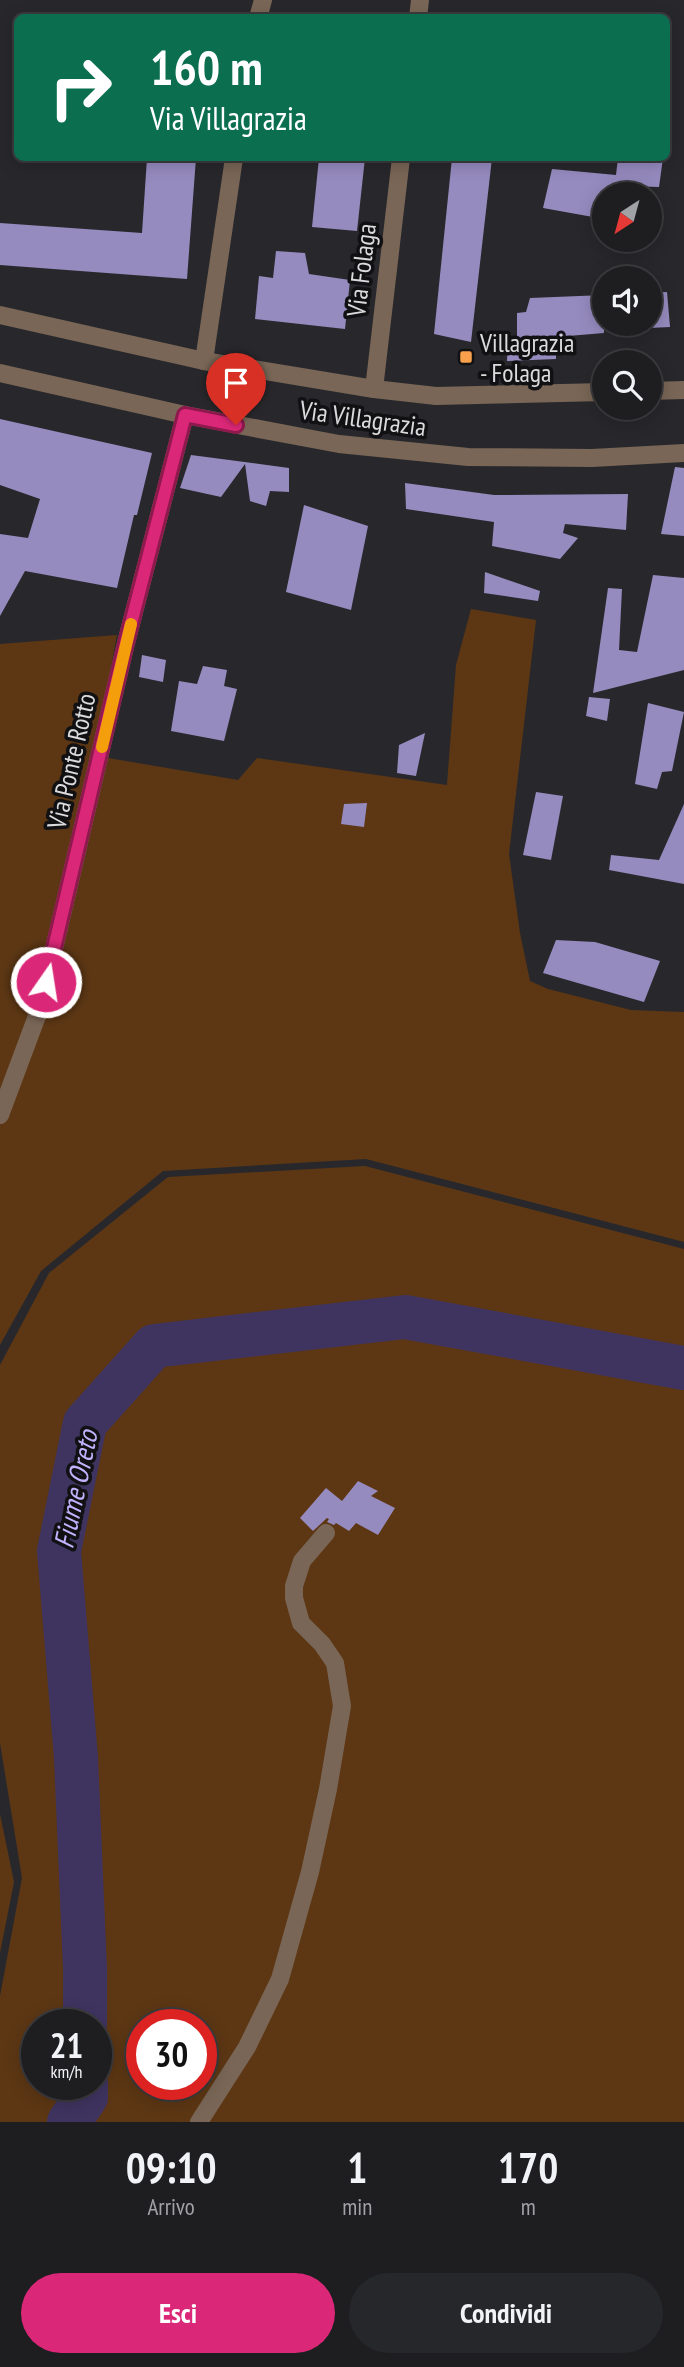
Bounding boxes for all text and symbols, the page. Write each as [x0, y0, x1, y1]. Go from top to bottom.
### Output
text: 160 m [150, 35, 263, 99]
icon: right [35, 42, 126, 133]
text: Via Villagrazia [150, 97, 307, 139]
north arrow [592, 182, 662, 252]
map controls [592, 182, 662, 420]
street label: Via Folaga [339, 222, 383, 319]
button: sound [592, 266, 662, 336]
place label: Villagrazia - Folaga [479, 326, 574, 389]
marker: Villagrazia - Folaga [458, 349, 474, 365]
button: search [592, 350, 662, 420]
pin [206, 353, 266, 425]
icon: arrive [217, 364, 255, 402]
street label: Via Villagrazia [297, 393, 428, 443]
street label: Via Ponte Rotto [39, 690, 103, 833]
position arrow [9, 945, 83, 1019]
water label: Fiume Oreto [44, 1425, 106, 1551]
speed limit sign: 30 [126, 2009, 217, 2100]
text: 21 [50, 2022, 83, 2068]
text: km/h [51, 2060, 82, 2083]
text: 09:10 [126, 2140, 217, 2195]
text: 1 [347, 2140, 367, 2195]
text: 170 [498, 2140, 558, 2195]
text: Arrivo [147, 2192, 195, 2221]
text: min [342, 2192, 372, 2221]
text: m [521, 2192, 536, 2221]
button: Esci [21, 2273, 335, 2353]
button: Condividi [349, 2273, 663, 2353]

